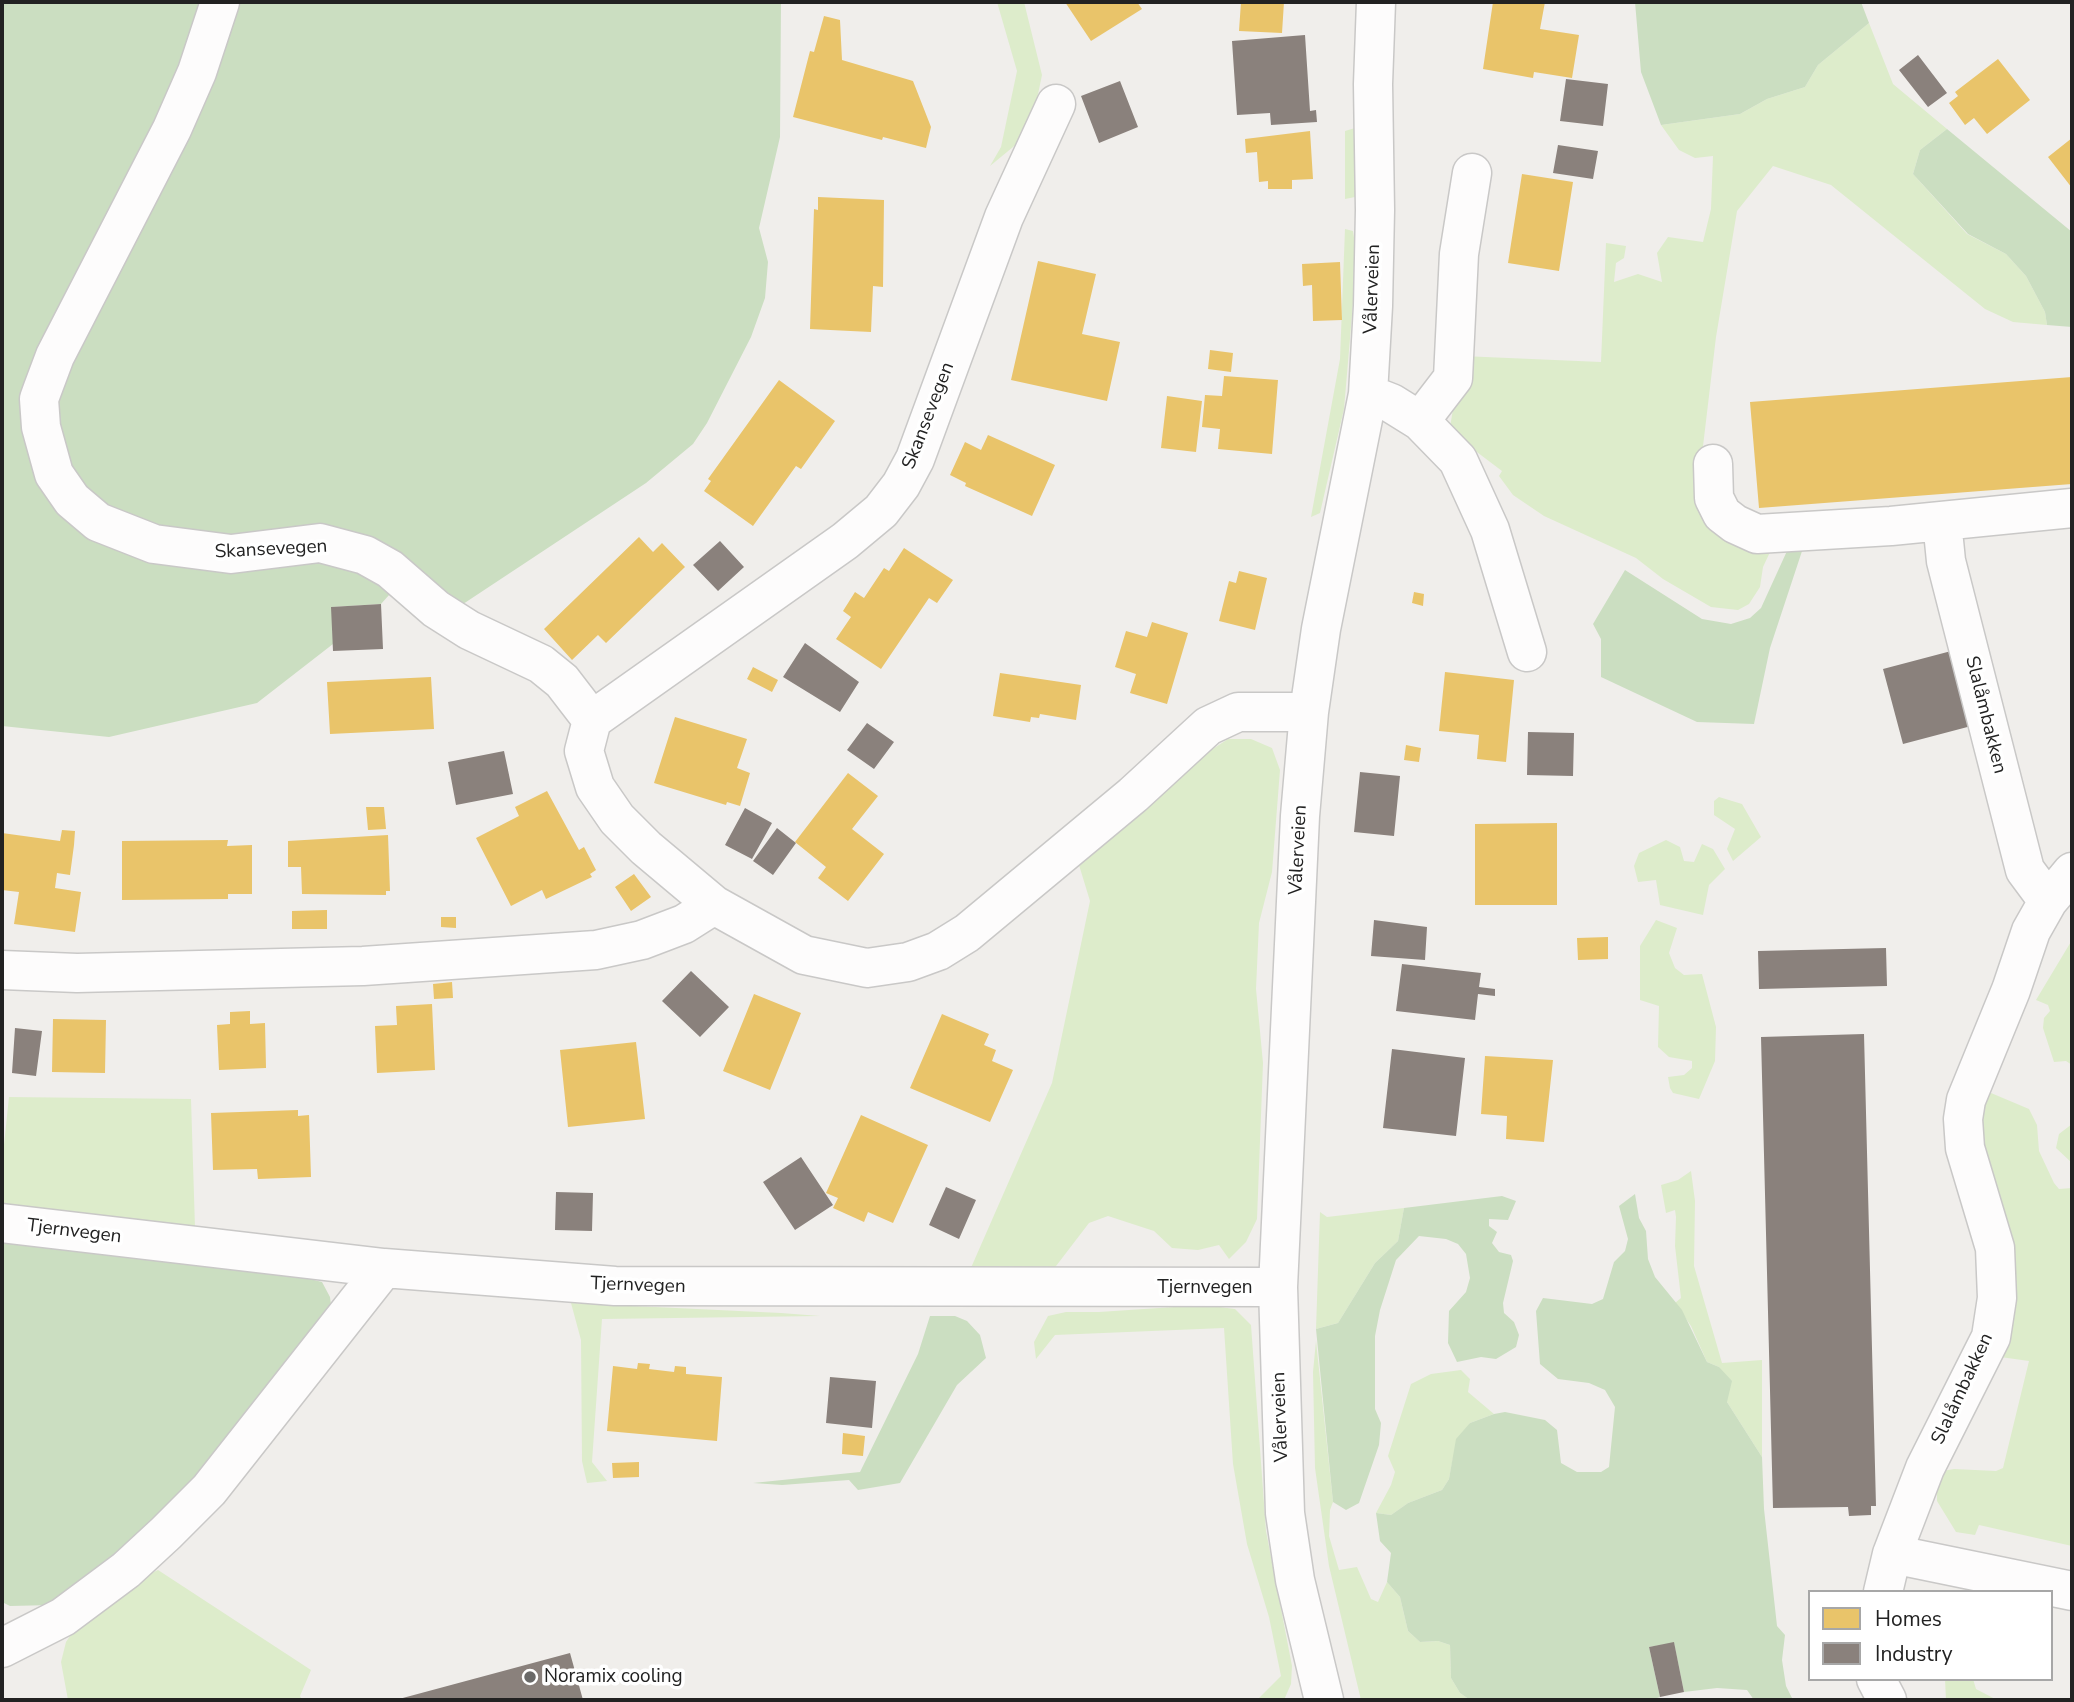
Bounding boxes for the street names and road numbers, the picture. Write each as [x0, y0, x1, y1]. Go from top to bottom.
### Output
street label: Vålerveien [1360, 244, 1386, 334]
street label: Skansevegen [898, 359, 960, 473]
street label: Skansevegen [214, 536, 328, 564]
street label: Slalåmbakken [1959, 654, 2011, 776]
street label: Vålerveien [1285, 804, 1313, 896]
street label: Tjernvegen [25, 1215, 123, 1249]
street label: Tjernvegen [590, 1273, 686, 1299]
street label: Tjernvegen [1157, 1277, 1253, 1299]
street label: Slalåmbakken [1927, 1330, 1999, 1448]
street label: Vålerveien [1268, 1372, 1294, 1462]

